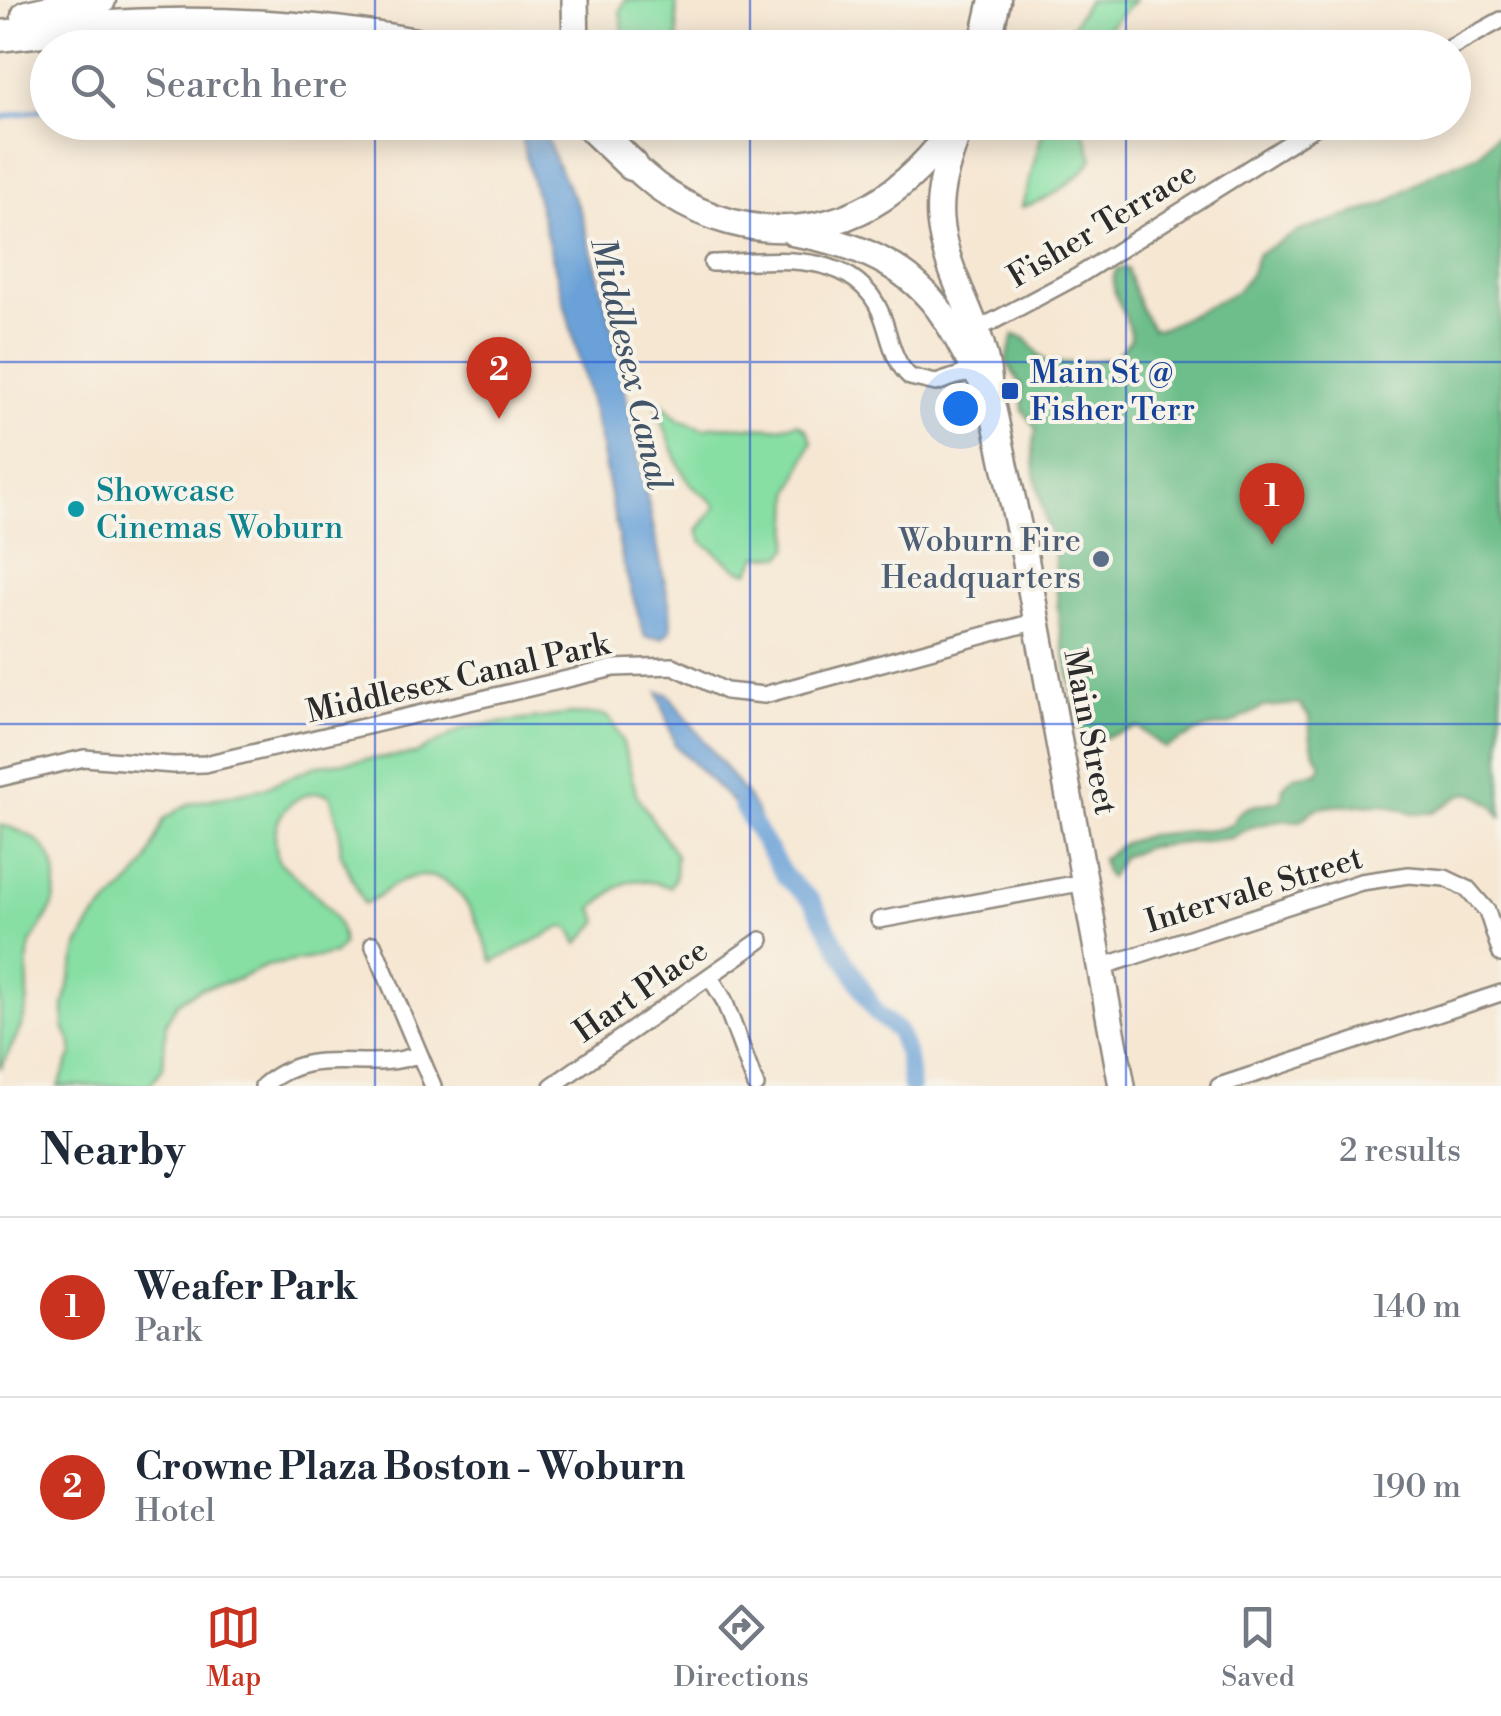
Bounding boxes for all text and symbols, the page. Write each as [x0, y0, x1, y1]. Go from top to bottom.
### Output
search box [30, 30, 1471, 140]
icon: search [65, 58, 120, 113]
text: Search here [145, 62, 348, 109]
street label: Fisher Terrace [1000, 153, 1204, 297]
water label: Middlesex Canal [580, 233, 680, 495]
pin: 2 [466, 336, 532, 419]
place label: Main St @ Fisher Terr [1030, 353, 1195, 430]
marker: Main St @ Fisher Terr [999, 380, 1021, 402]
your location [935, 383, 986, 434]
pin: 1 [1240, 462, 1304, 545]
place label: Showcase Cinemas Woburn [96, 471, 343, 548]
marker: Showcase Cinemas Woburn [65, 498, 87, 520]
place label: Woburn Fire Headquarters [881, 521, 1081, 598]
marker: Woburn Fire Headquarters [1090, 548, 1112, 570]
street label: Middlesex Canal Park [303, 623, 616, 732]
street label: Main Street [1054, 646, 1126, 818]
street label: Intervale Street [1141, 838, 1367, 942]
street label: Hart Place [566, 930, 716, 1052]
text: Nearby [40, 1125, 185, 1178]
text: 2 results [1339, 1131, 1461, 1171]
text: Weafer Park [135, 1264, 357, 1311]
text: 1 [65, 1287, 80, 1327]
text: 140 m [1374, 1287, 1461, 1327]
text: Park [135, 1311, 202, 1351]
text: Crowne Plaza Boston - Woburn [135, 1444, 685, 1491]
text: 2 [62, 1467, 83, 1507]
text: 190 m [1373, 1467, 1461, 1507]
text: Hotel [135, 1491, 215, 1531]
tab: Map [206, 1600, 261, 1695]
tab: Directions [674, 1600, 809, 1695]
tab: Saved [1221, 1600, 1295, 1695]

